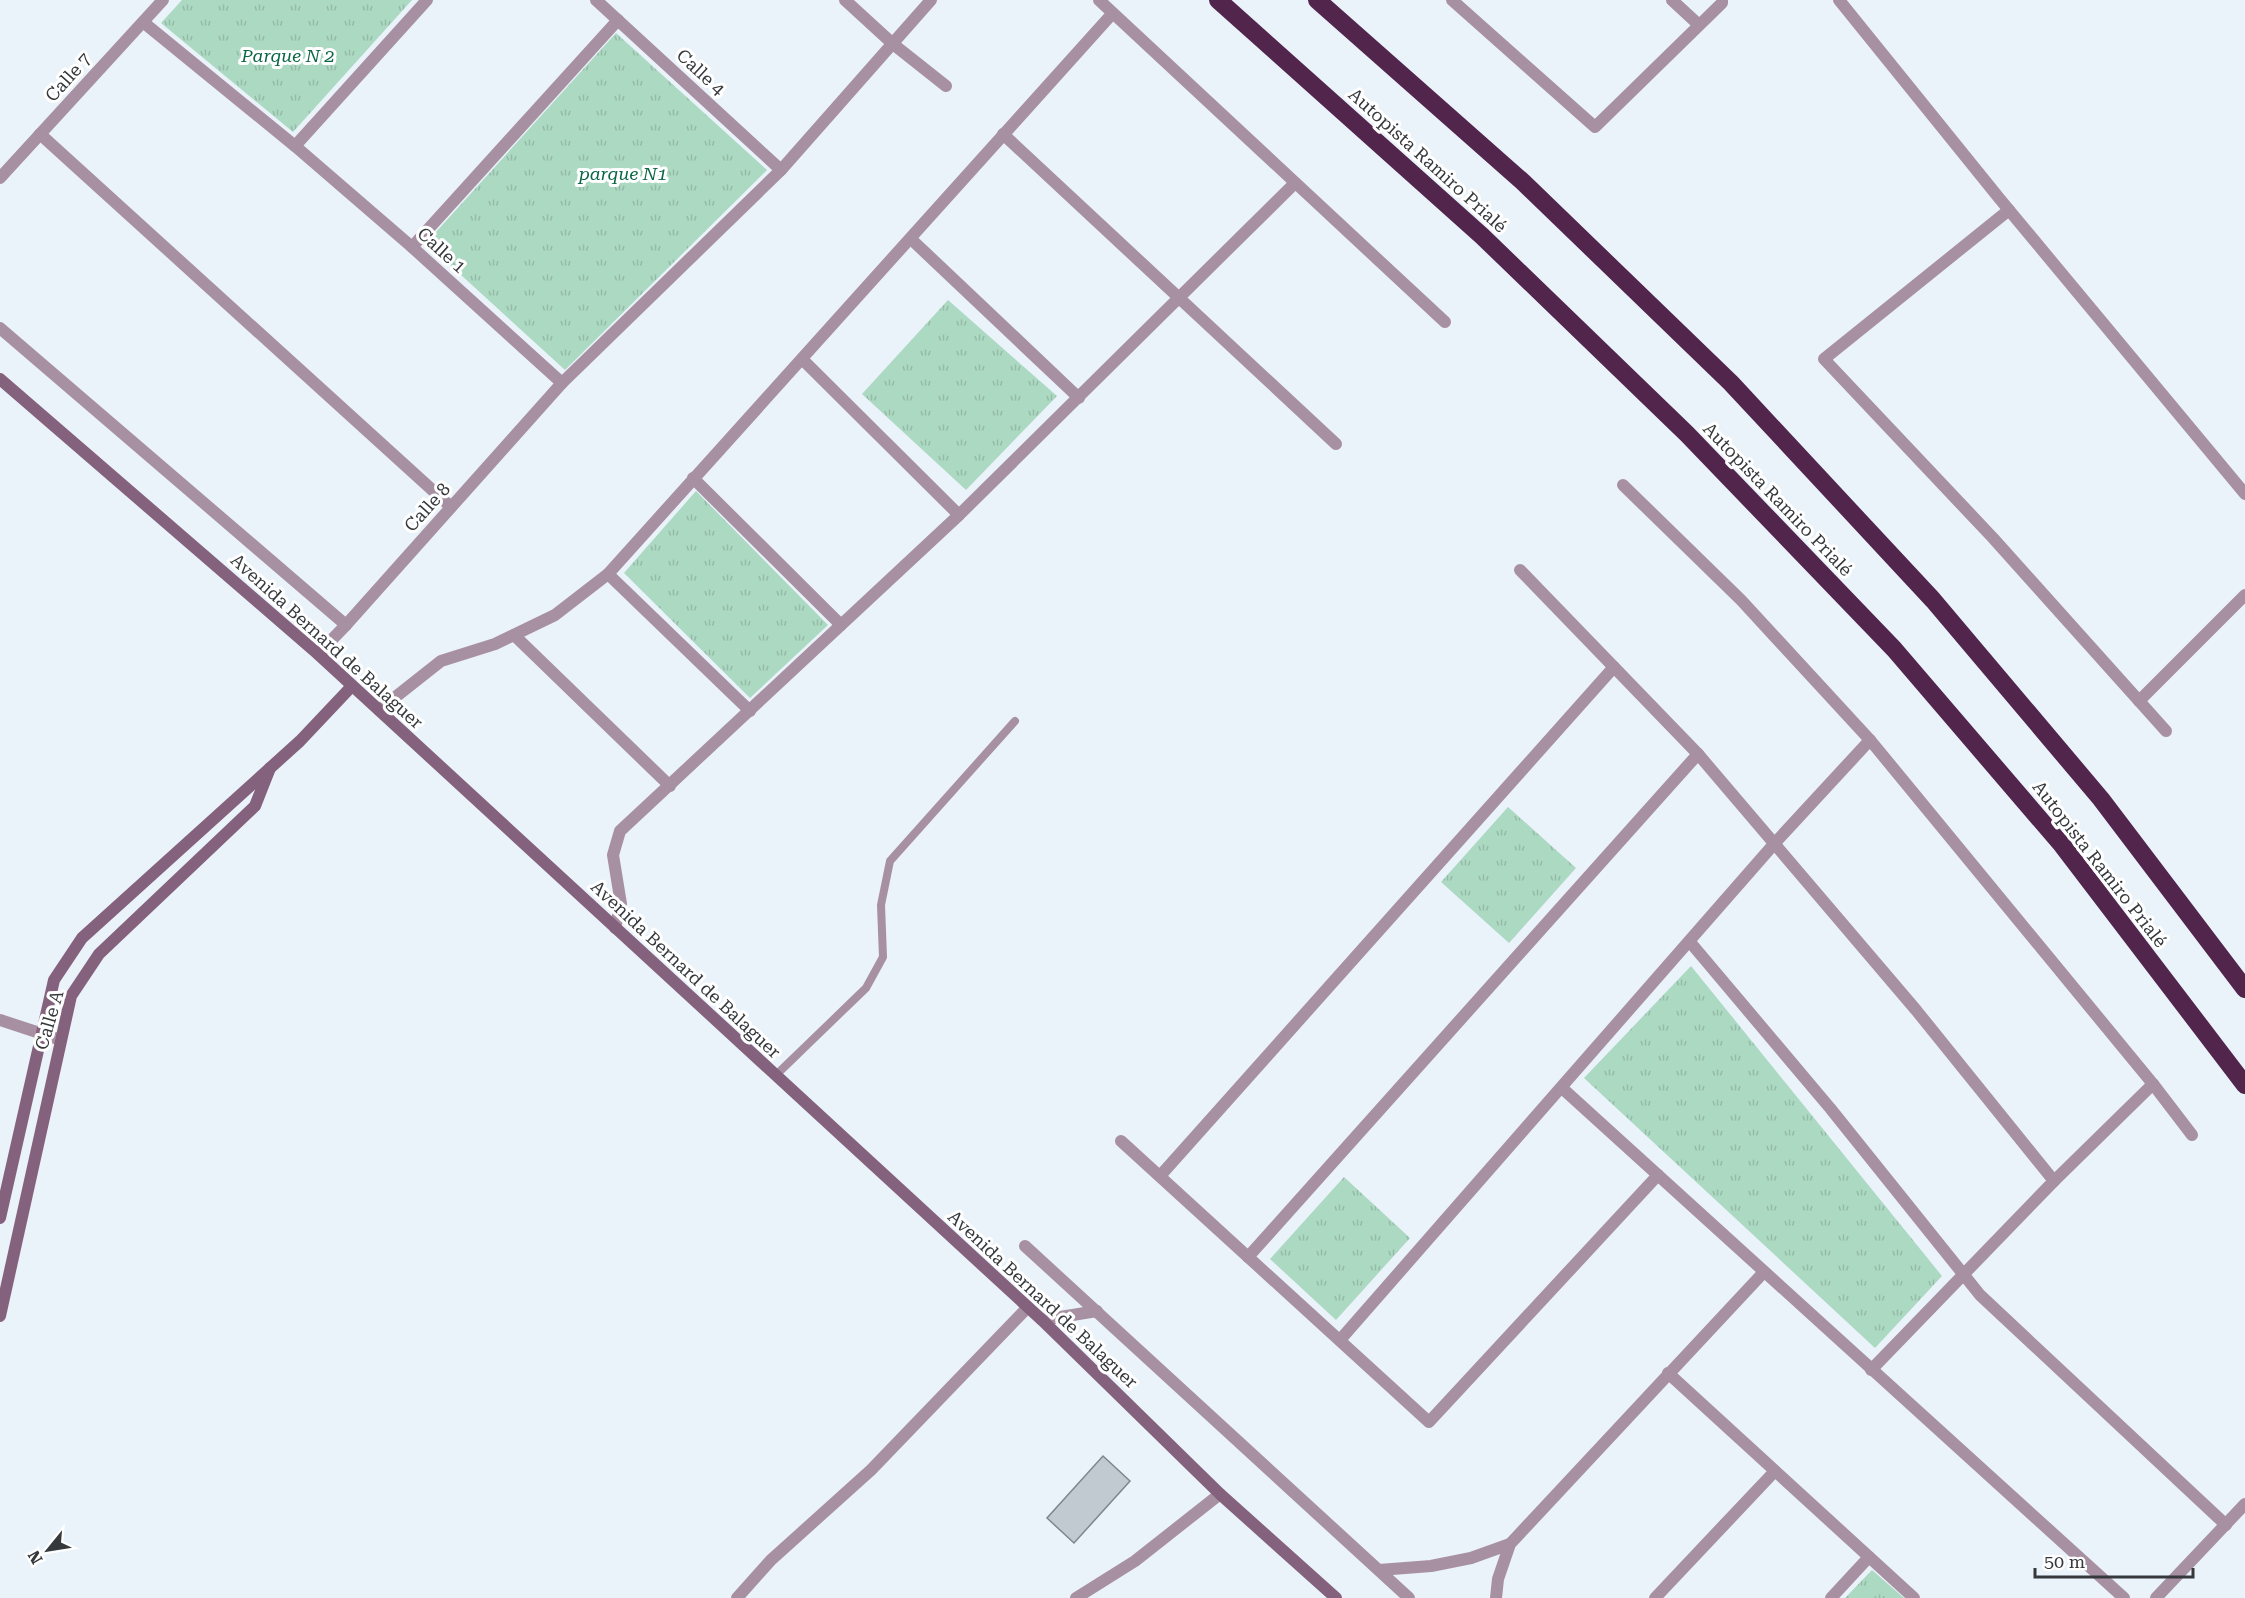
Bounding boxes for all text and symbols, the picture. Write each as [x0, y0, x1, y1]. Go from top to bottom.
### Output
street label: Calle 4 [673, 44, 729, 100]
park label: Parque N 2 [240, 45, 335, 66]
street label: Calle 7 [41, 48, 95, 106]
street label: Autopista Ramiro Prialé [1345, 83, 1511, 237]
park label: parque N1 [577, 163, 667, 184]
street label: Calle 1 [413, 223, 471, 277]
street label: Autopista Ramiro Prialé [1699, 418, 1857, 580]
street label: Calle 8 [400, 478, 454, 536]
street label: Avenida Bernard de Balaguer [227, 549, 427, 733]
street label: Autopista Ramiro Prialé [2029, 777, 2172, 951]
street label: Avenida Bernard de Balaguer [587, 876, 785, 1062]
street label: Calle A [31, 987, 68, 1052]
street label: Avenida Bernard de Balaguer [944, 1206, 1142, 1392]
north arrow [18, 1520, 78, 1580]
scale bar [2035, 1541, 2192, 1579]
text: N [24, 1547, 47, 1567]
text: 50 m [2044, 1551, 2085, 1572]

